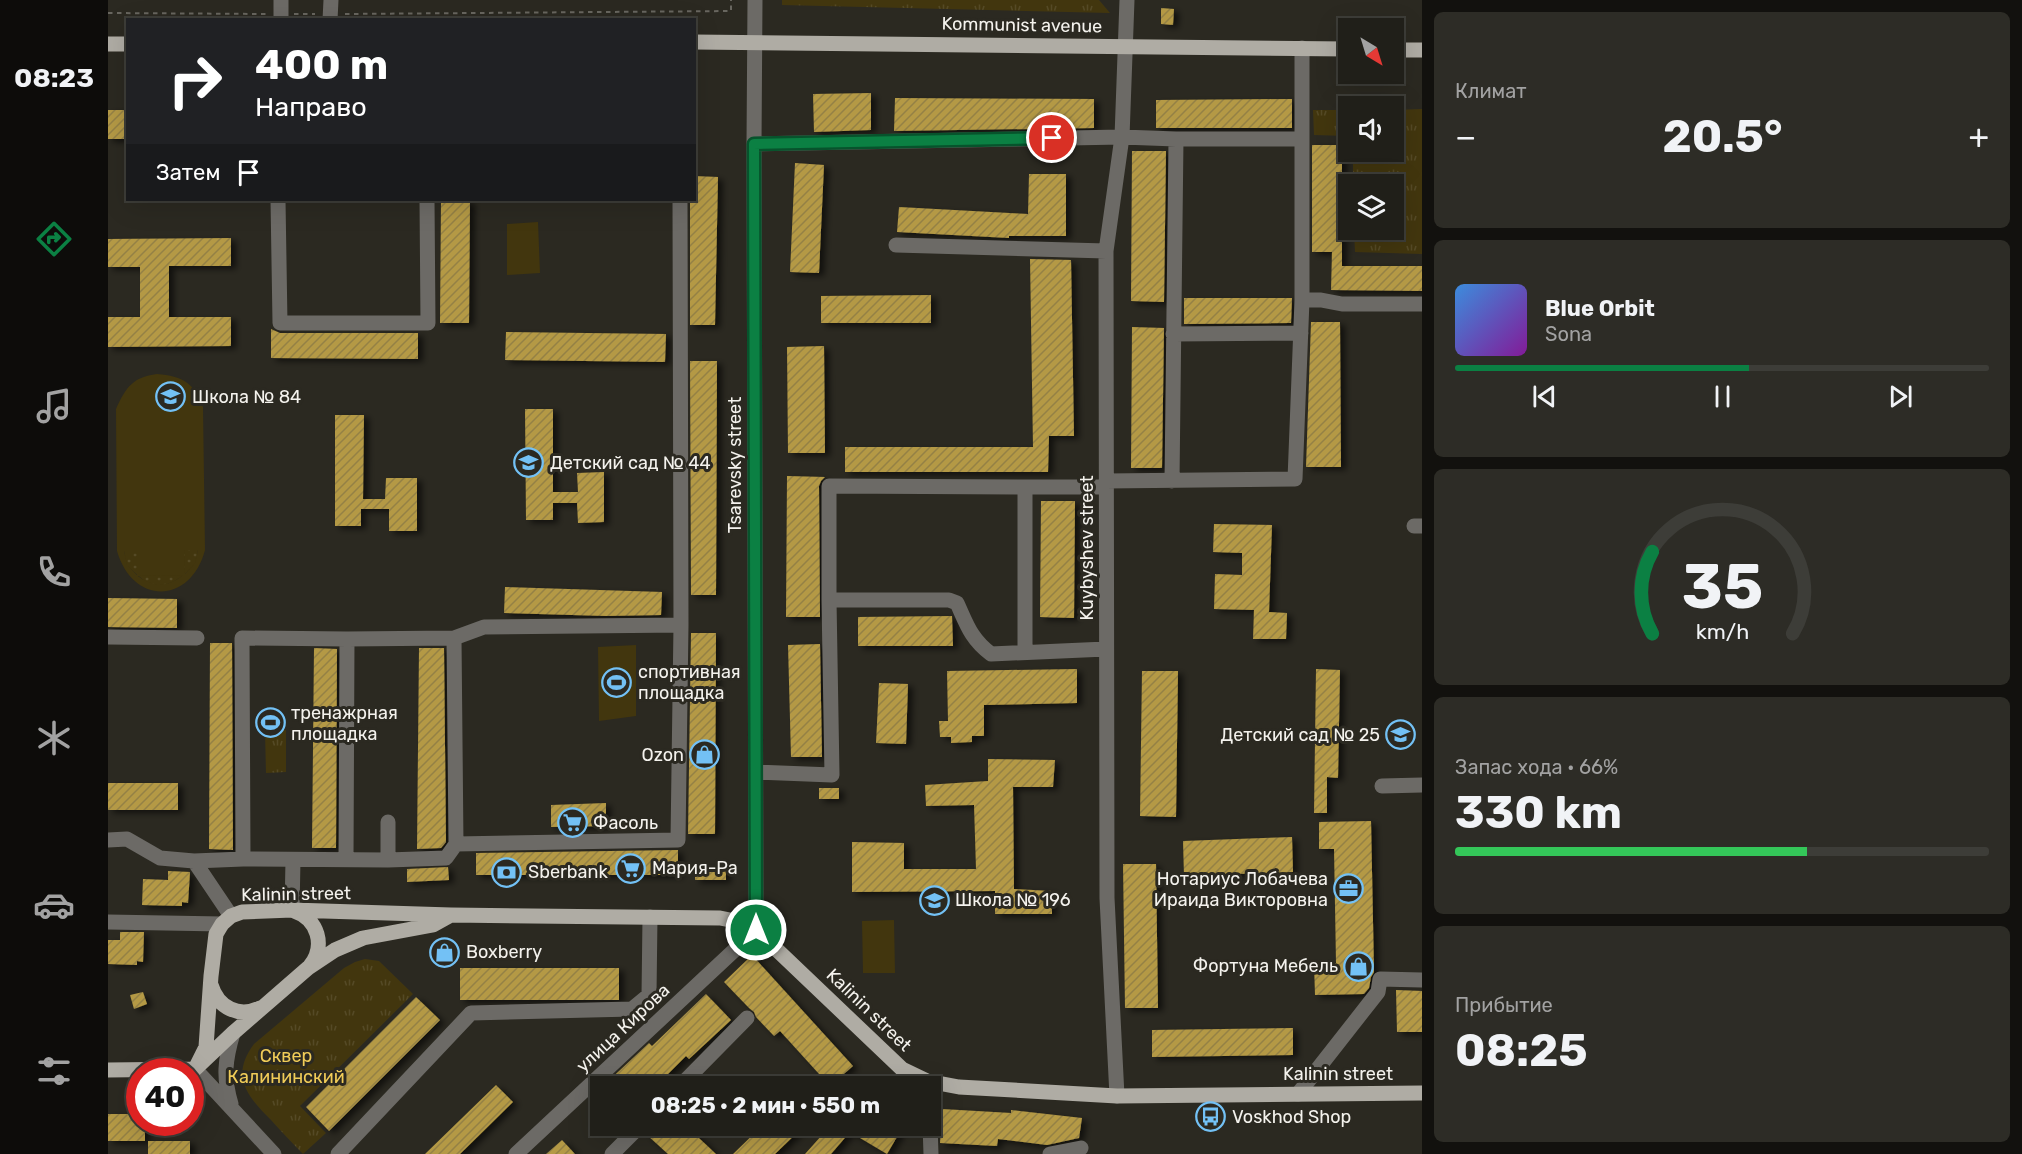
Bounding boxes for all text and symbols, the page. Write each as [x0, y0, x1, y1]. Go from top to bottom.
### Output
street label: Kommunist avenue [941, 13, 1103, 37]
north arrow [1338, 18, 1404, 84]
map controls [1338, 18, 1404, 240]
text: 400 m [255, 40, 388, 90]
icon: right [156, 42, 234, 120]
text: 08:23 [14, 62, 94, 94]
text: Климат [1455, 79, 1527, 103]
text: Направо [255, 91, 367, 123]
button: sound [1338, 96, 1404, 162]
text: 20.5° [1663, 110, 1782, 163]
pin [1026, 112, 1077, 163]
text: − [1455, 117, 1476, 156]
text: + [1968, 117, 1989, 156]
icon: arrive [1035, 121, 1068, 154]
icon: arrive [232, 156, 265, 189]
text: Затем [156, 159, 220, 186]
button: layers [1338, 174, 1404, 240]
icon: directions [33, 218, 75, 260]
text: Blue Orbit [1545, 295, 1655, 322]
text: Sona [1545, 322, 1592, 346]
icon: previous [1528, 380, 1561, 413]
icon: pause [1706, 380, 1739, 413]
icon: next [1884, 380, 1917, 413]
school or university icon: Школа № 84 [155, 381, 187, 413]
icon: music [33, 385, 75, 427]
place label: Школа № 84 [192, 386, 301, 408]
street label: Tsarevsky street [724, 397, 746, 533]
school or university icon: Детский сад № 44 [513, 447, 545, 479]
place label: Детский сад № 44 [550, 452, 711, 474]
street label: Kuybyshev street [1076, 475, 1098, 621]
text: 35 [1681, 550, 1763, 624]
icon: phone [33, 551, 75, 593]
text: km/h [1695, 619, 1749, 644]
place label: спортивная площадка [638, 661, 741, 704]
sports icon: спортивная площадка [601, 666, 633, 698]
place label: тренажрная площадка [291, 702, 398, 745]
sports icon: тренажрная площадка [254, 707, 286, 739]
icon: climate [33, 717, 75, 759]
school or university icon: Детский сад № 25 [1385, 719, 1417, 751]
place label: Детский сад № 25 [1220, 724, 1380, 746]
shop icon: Ozon [689, 739, 721, 771]
place label: Ozon [642, 744, 684, 766]
text: Запас хода · 66% [1455, 755, 1618, 779]
text: 330 km [1455, 786, 1622, 839]
supermarket icon: Фасоль [556, 807, 588, 839]
place label: Фасоль [593, 812, 658, 834]
supermarket icon: Мария-Ра [615, 852, 647, 884]
bank icon: Sberbank [491, 856, 523, 888]
place label: Мария-Ра [652, 857, 738, 879]
place label: Sberbank [528, 861, 608, 883]
place label: Нотариус Лобачева Ираида Викторовна [1154, 868, 1328, 911]
office icon: Нотариус Лобачева Ираида Викторовна [1333, 873, 1365, 905]
street label: Kalinin street [241, 882, 351, 906]
icon: car [33, 884, 75, 926]
school or university icon: Школа № 196 [918, 884, 950, 916]
place label: Школа № 196 [955, 889, 1071, 911]
position arrow [724, 898, 788, 962]
shop icon: Boxberry [429, 936, 461, 968]
place label: Boxberry [466, 941, 542, 963]
shop icon: Фортуна Мебель [1343, 950, 1375, 982]
place label: Фортуна Мебель [1193, 955, 1338, 977]
street label: Kalinin street [822, 964, 916, 1056]
street label: улица Кирова [572, 979, 674, 1077]
text: Прибытие [1455, 993, 1553, 1017]
text: 08:25 [1455, 1024, 1588, 1077]
park label: Сквер Калининский [227, 1045, 345, 1088]
icon: filters [33, 1050, 75, 1092]
speed limit sign: 40 [126, 1058, 204, 1136]
street label: Kalinin street [1283, 1063, 1393, 1085]
text: 08:25 · 2 мин · 550 m [651, 1092, 880, 1119]
bus stop icon: Voskhod Shop [1195, 1101, 1227, 1133]
place label: Voskhod Shop [1232, 1106, 1351, 1128]

